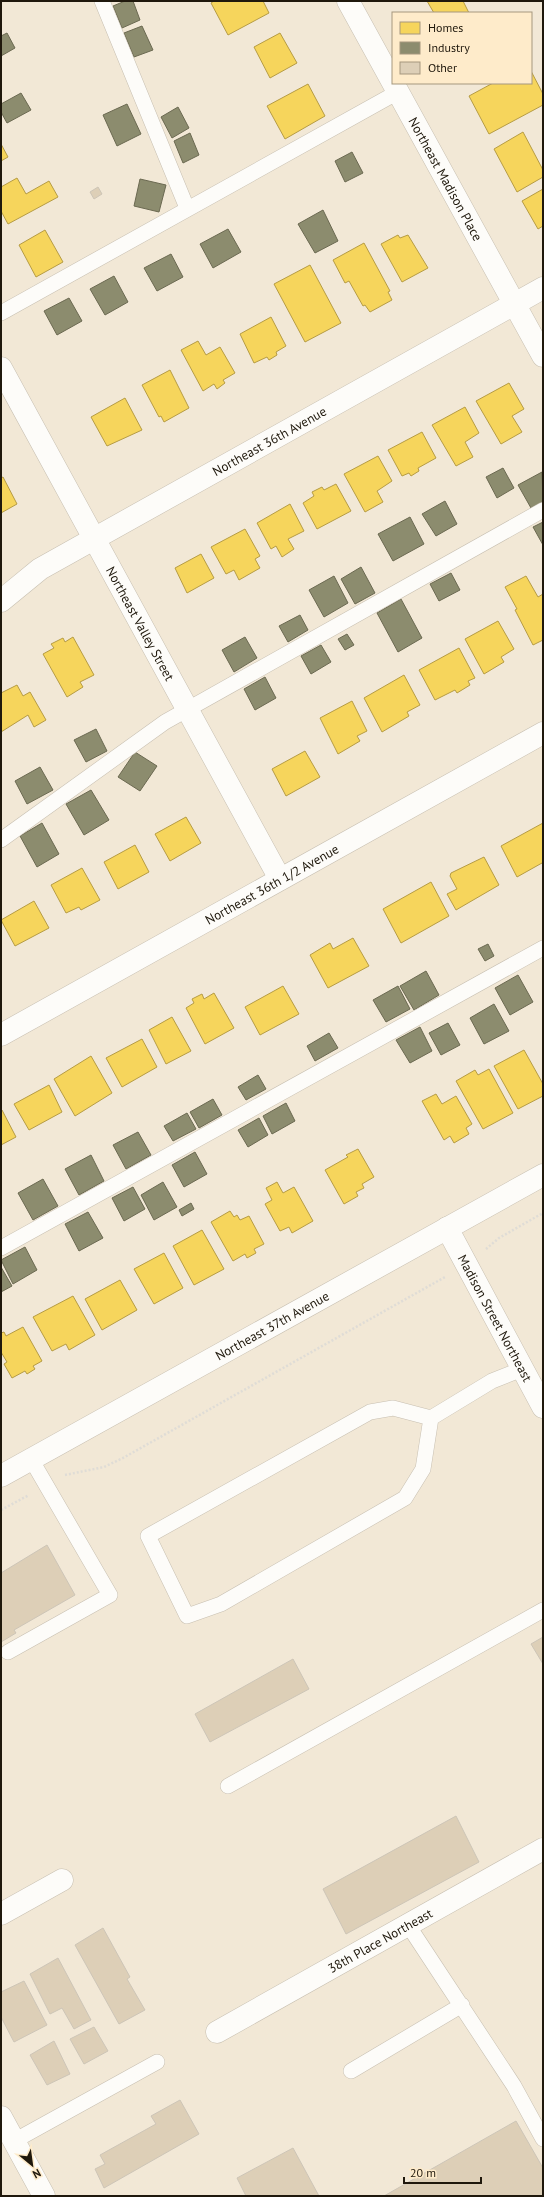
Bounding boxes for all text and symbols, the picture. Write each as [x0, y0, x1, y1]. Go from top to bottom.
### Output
legend [392, 12, 532, 84]
text: Homes [428, 20, 463, 35]
text: Industry [428, 40, 470, 55]
text: Other [428, 60, 457, 75]
street label: Northeast Madison Place [404, 114, 486, 244]
street label: Northeast 36th Avenue [209, 403, 329, 480]
street label: Northeast Valley Street [102, 564, 178, 684]
street label: Northeast 36th 1/2 Avenue [202, 841, 342, 929]
street label: Madison Street Northeast [454, 1252, 536, 1385]
street label: Northeast 37th Avenue [212, 1288, 332, 1364]
street label: 38th Place Northeast [325, 1904, 436, 1977]
north arrow [12, 2145, 52, 2185]
scale bar [404, 2159, 481, 2185]
text: 20 m [410, 2165, 436, 2180]
text: N [30, 2166, 43, 2182]

